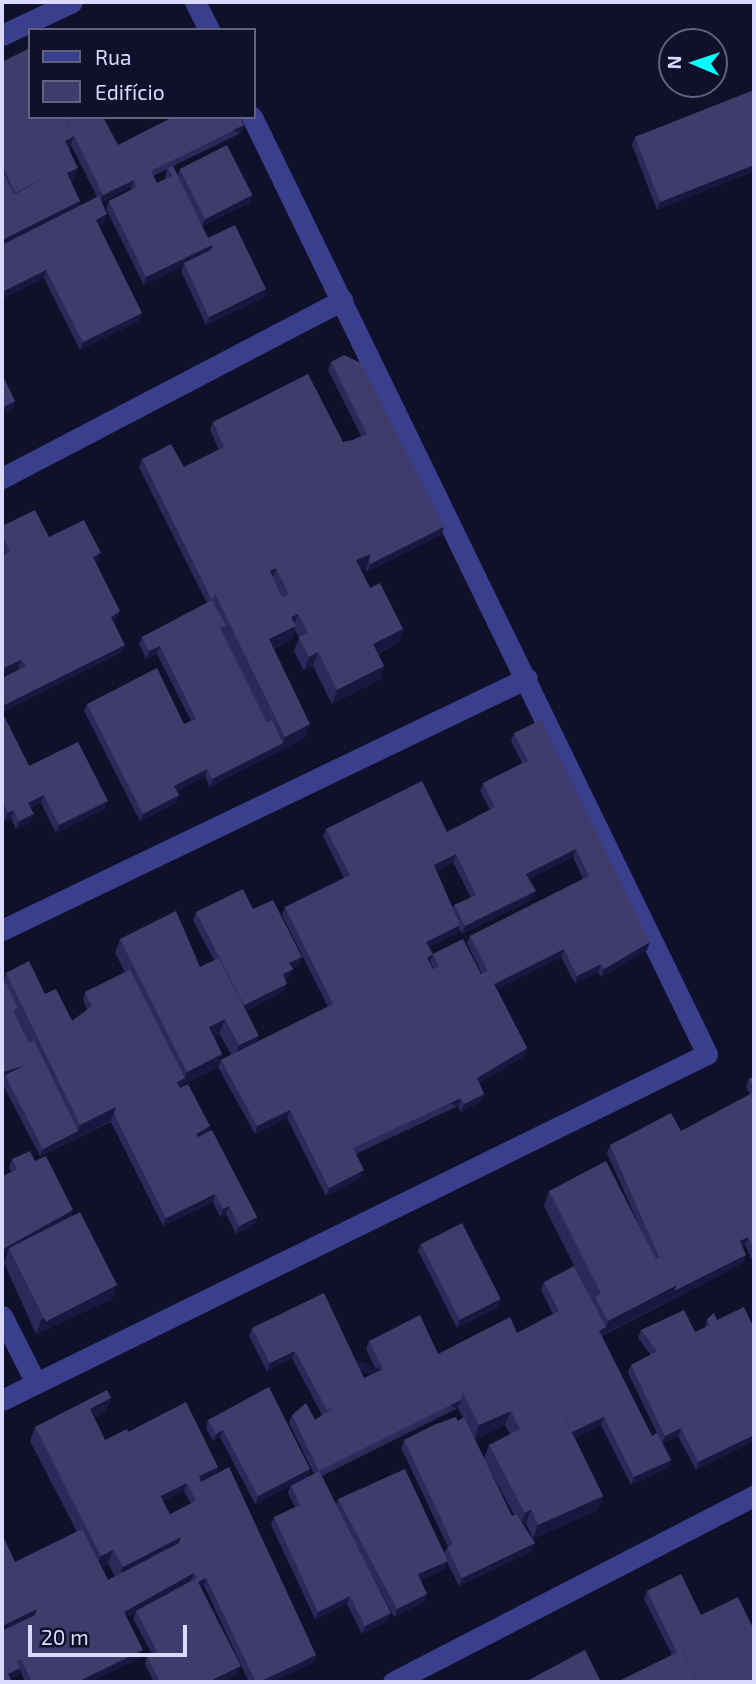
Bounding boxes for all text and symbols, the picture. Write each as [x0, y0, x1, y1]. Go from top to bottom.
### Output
legend [28, 28, 256, 119]
north arrow [658, 28, 728, 98]
text: Rua [95, 44, 131, 69]
text: N [662, 55, 685, 70]
text: Edifício [95, 79, 165, 104]
scale bar [32, 1610, 191, 1654]
text: 20 m [41, 1624, 89, 1649]

